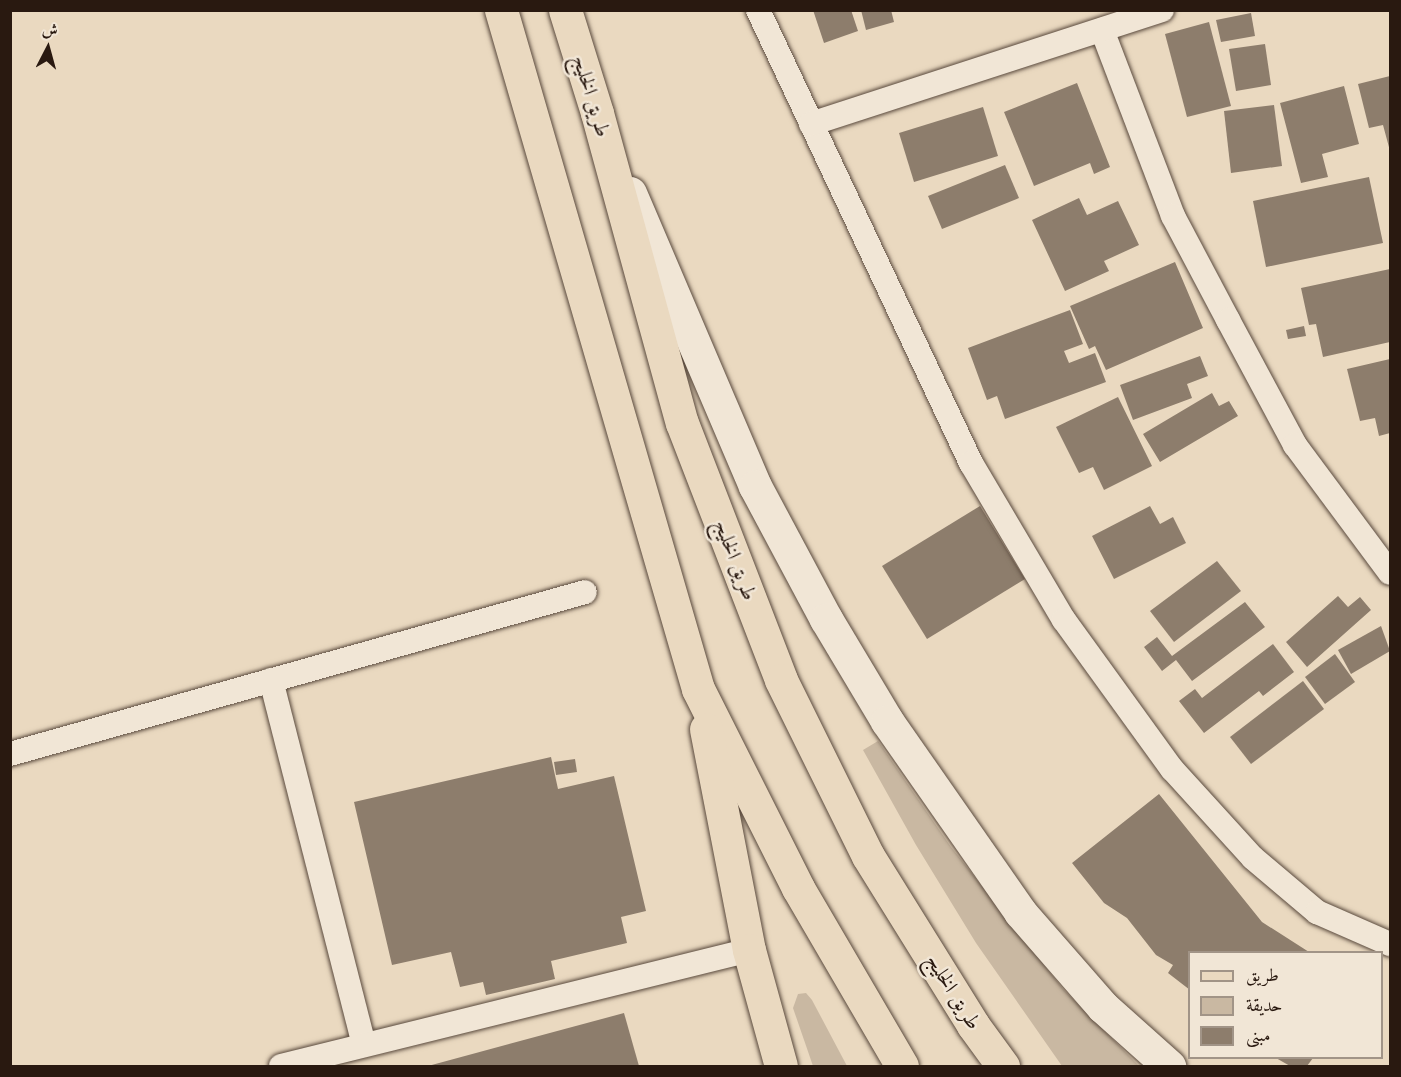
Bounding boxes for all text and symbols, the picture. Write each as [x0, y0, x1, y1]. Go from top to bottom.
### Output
north arrow [18, 18, 78, 78]
text: ش [41, 18, 59, 42]
street label: طريق الخليج [567, 52, 615, 140]
street label: طريق الخليج [708, 516, 762, 604]
street label: طريق الخليج [920, 949, 986, 1035]
legend [1188, 951, 1383, 1059]
text: طريق [1246, 963, 1279, 988]
text: حديقة [1246, 993, 1282, 1018]
text: مبنى [1246, 1023, 1271, 1048]

